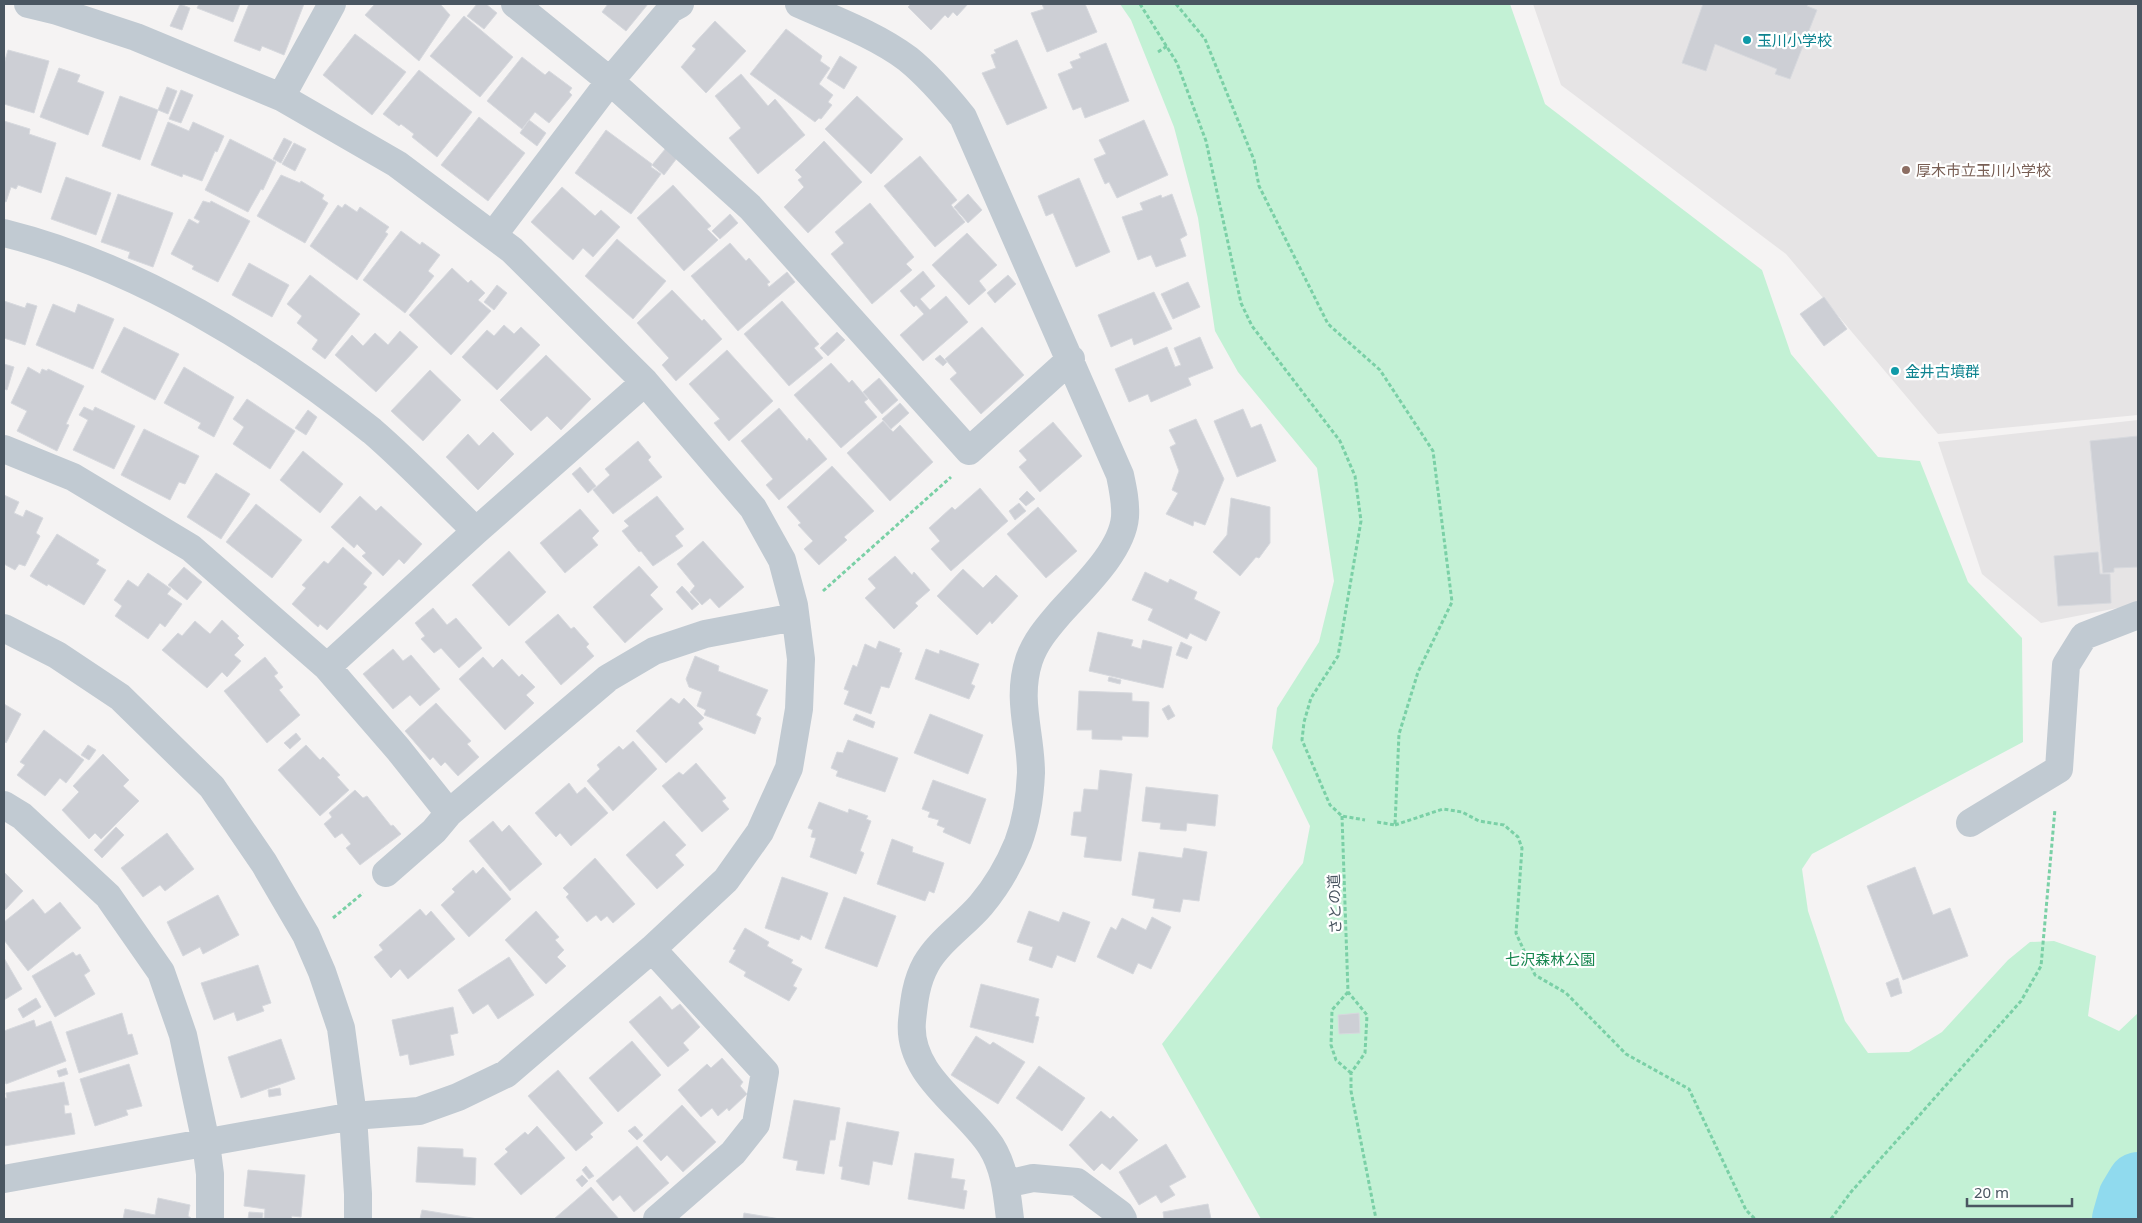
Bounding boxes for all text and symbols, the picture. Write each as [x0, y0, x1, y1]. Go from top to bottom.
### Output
place label: 玉川小学校 [1757, 30, 1832, 50]
marker: 玉川小学校 [1741, 34, 1753, 46]
place label: 厚木市立玉川小学校 [1916, 160, 2051, 180]
marker: 厚木市立玉川小学校 [1900, 164, 1912, 176]
place label: 金井古墳群 [1905, 361, 1980, 381]
marker: 金井古墳群 [1889, 365, 1901, 377]
street label: さとの道 [1323, 874, 1345, 934]
park label: 七沢森林公園 [1505, 949, 1595, 969]
scale bar [1967, 1176, 2072, 1208]
text: 20 m [1974, 1182, 2009, 1202]

